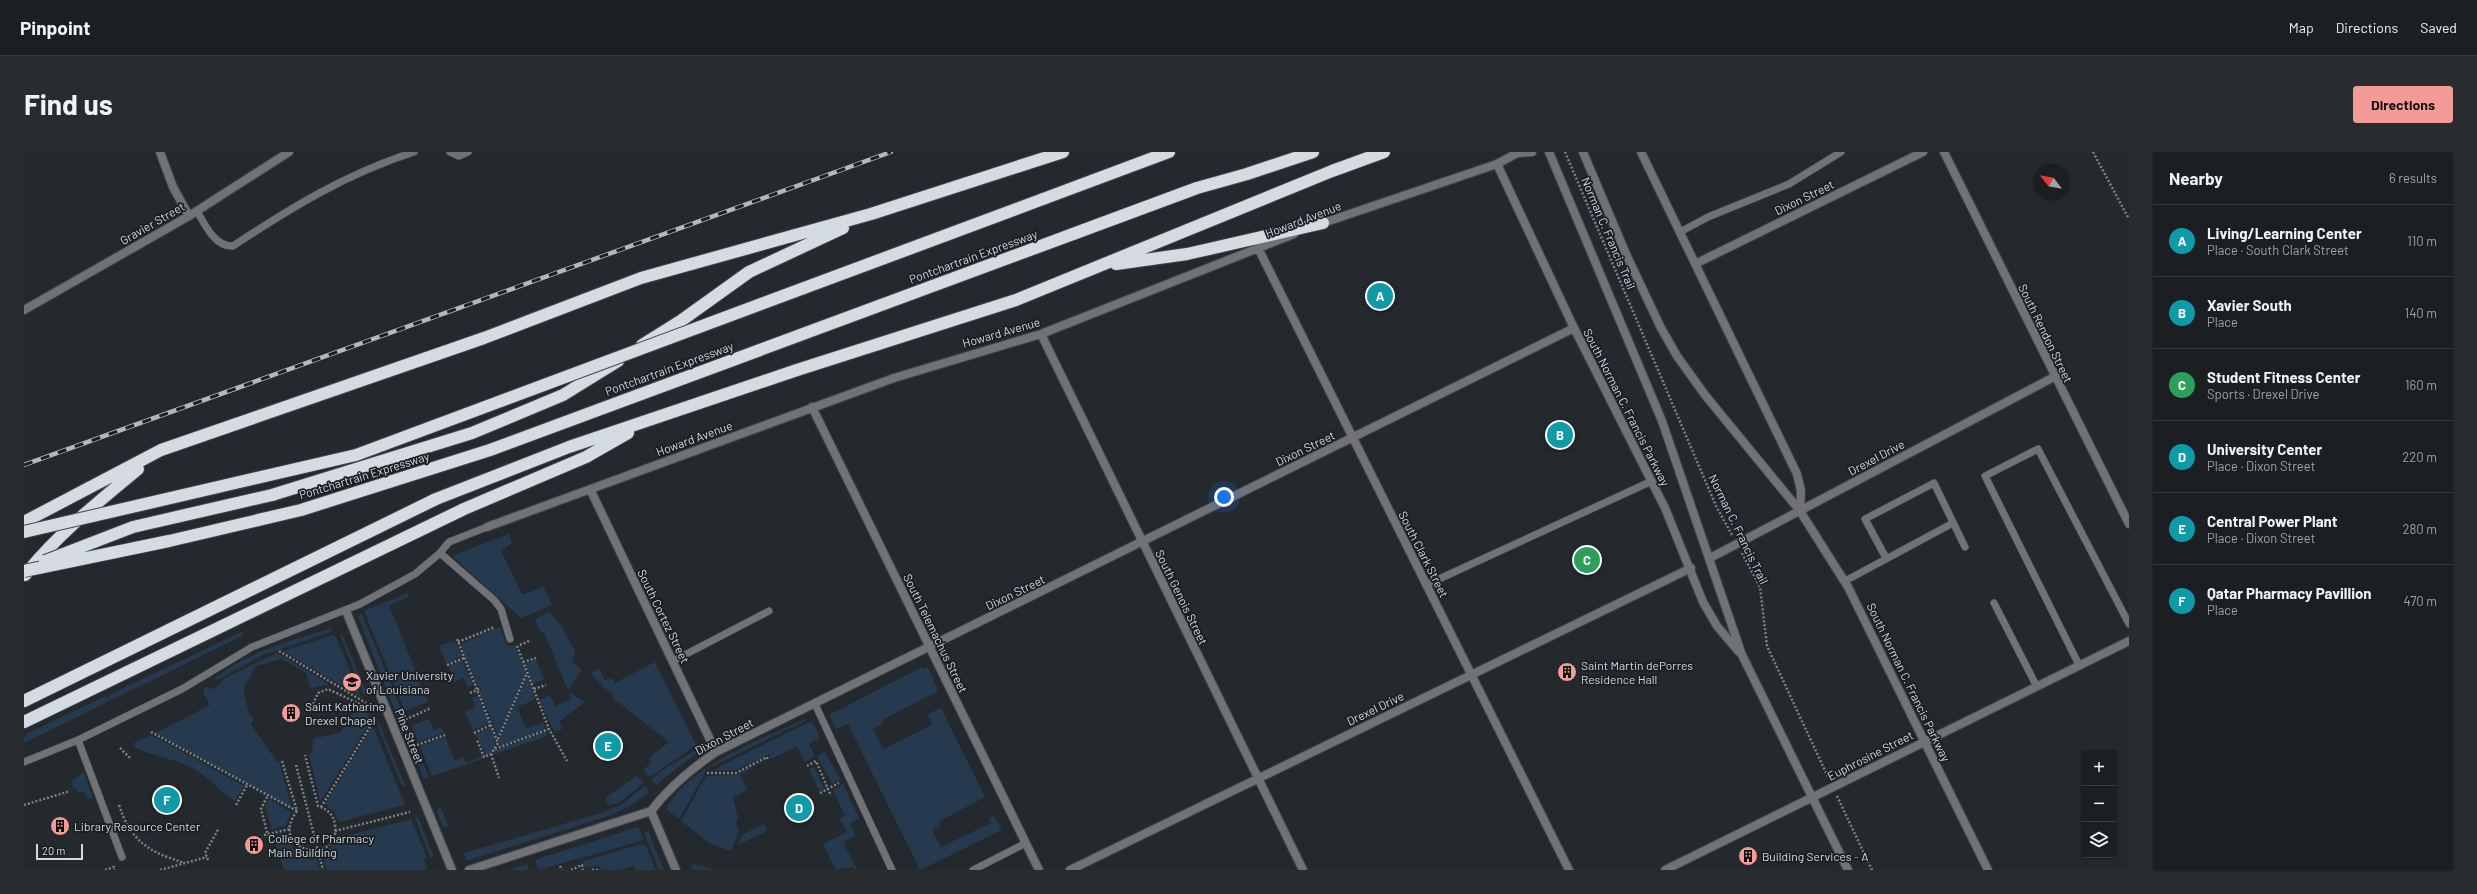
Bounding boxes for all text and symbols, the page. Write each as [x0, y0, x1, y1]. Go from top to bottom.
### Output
text: Pinpoint [20, 16, 90, 39]
text: Map [2289, 19, 2314, 36]
text: Directions [2336, 19, 2398, 36]
text: Saved [2420, 19, 2457, 36]
button: Directions [2353, 86, 2453, 123]
text: Find us [24, 87, 113, 121]
north arrow [2033, 164, 2069, 200]
text: Nearby [2169, 168, 2223, 188]
text: 6 results [2389, 170, 2437, 186]
street label: Norman C. Francis Trail [1579, 175, 1639, 291]
street label: Dixon Street [1772, 177, 1836, 217]
street label: Howard Avenue [1263, 198, 1343, 240]
street label: Gravier Street [117, 199, 187, 247]
text: Living/Learning Center [2207, 224, 2362, 242]
street label: Pontchartrain Expressway [907, 226, 1040, 286]
text: A [2178, 233, 2186, 249]
text: 110 m [2407, 233, 2437, 249]
text: Place · South Clark Street [2207, 242, 2349, 258]
pin: A [1367, 281, 1393, 311]
street label: South Rendon Street [2016, 281, 2076, 385]
text: Xavier South [2207, 296, 2292, 314]
text: B [2178, 305, 2186, 321]
text: 140 m [2405, 305, 2437, 321]
street label: Howard Avenue [961, 314, 1041, 350]
text: Place [2207, 314, 2238, 330]
street label: South Norman C. Francis Parkway [1581, 326, 1673, 488]
street label: Pontchartrain Expressway [603, 338, 736, 398]
text: Student Fitness Center [2207, 368, 2361, 386]
text: C [2178, 377, 2186, 393]
text: 160 m [2405, 377, 2437, 393]
text: Sports · Drexel Drive [2207, 386, 2319, 402]
street label: Howard Avenue [654, 418, 734, 458]
pin: B [1547, 420, 1573, 450]
street label: Dixon Street [1273, 428, 1337, 468]
street label: Drexel Drive [1845, 436, 1907, 478]
text: University Center [2207, 440, 2322, 458]
street label: Pontchartrain Expressway [297, 448, 431, 502]
text: D [2178, 449, 2186, 465]
text: 220 m [2402, 449, 2437, 465]
text: Place · Dixon Street [2207, 458, 2315, 474]
street label: Norman C. Francis Trail [1706, 472, 1772, 586]
your location [1214, 487, 1234, 507]
street label: South Clark Street [1396, 509, 1452, 599]
text: Central Power Plant [2207, 512, 2338, 530]
text: E [2178, 521, 2186, 537]
text: 280 m [2403, 521, 2437, 537]
text: Place · Dixon Street [2207, 530, 2315, 546]
pin: C [1574, 545, 1600, 575]
street label: South Genois Street [1153, 547, 1211, 647]
street label: South Cortez Street [635, 567, 693, 665]
street label: South Telemachus Street [901, 571, 971, 695]
street label: Dixon Street [983, 572, 1047, 612]
text: Qatar Pharmacy Pavillion [2207, 584, 2372, 602]
text: F [2178, 593, 2186, 609]
text: 470 m [2403, 593, 2437, 609]
street label: South Norman C. Francis Parkway [1864, 600, 1954, 764]
text: Place [2207, 602, 2238, 618]
place label: Saint Martin dePorres Residence Hall [1581, 658, 1693, 686]
building icon: Saint Martin dePorres Residence Hall [1556, 661, 1578, 683]
place label: Xavier University of Louisiana [366, 668, 454, 696]
school or university icon: Xavier University of Louisiana [341, 671, 363, 693]
street label: Drexel Drive [1344, 688, 1406, 728]
place label: Saint Katharine Drexel Chapel [305, 699, 385, 727]
building icon: Saint Katharine Drexel Chapel [280, 702, 302, 724]
street label: Pine Street [393, 706, 427, 766]
street label: Dixon Street [692, 715, 756, 757]
street label: Euphrosine Street [1825, 727, 1915, 783]
pin: E [595, 731, 621, 761]
map controls [2081, 750, 2117, 858]
button: + [2081, 750, 2117, 786]
pin: F [154, 785, 180, 815]
button: − [2081, 786, 2117, 822]
pin: D [786, 793, 812, 823]
building icon: Library Resource Center [49, 815, 71, 837]
place label: Library Resource Center [74, 819, 201, 833]
button: layers [2081, 822, 2117, 858]
place label: College of Pharmacy Main Building [268, 831, 374, 859]
building icon: College of Pharmacy Main Building [243, 834, 265, 856]
scale bar [36, 842, 83, 861]
text: 20 m [42, 844, 65, 857]
building icon: Building Services - A [1737, 845, 1759, 867]
place label: Building Services - A [1762, 849, 1868, 863]

